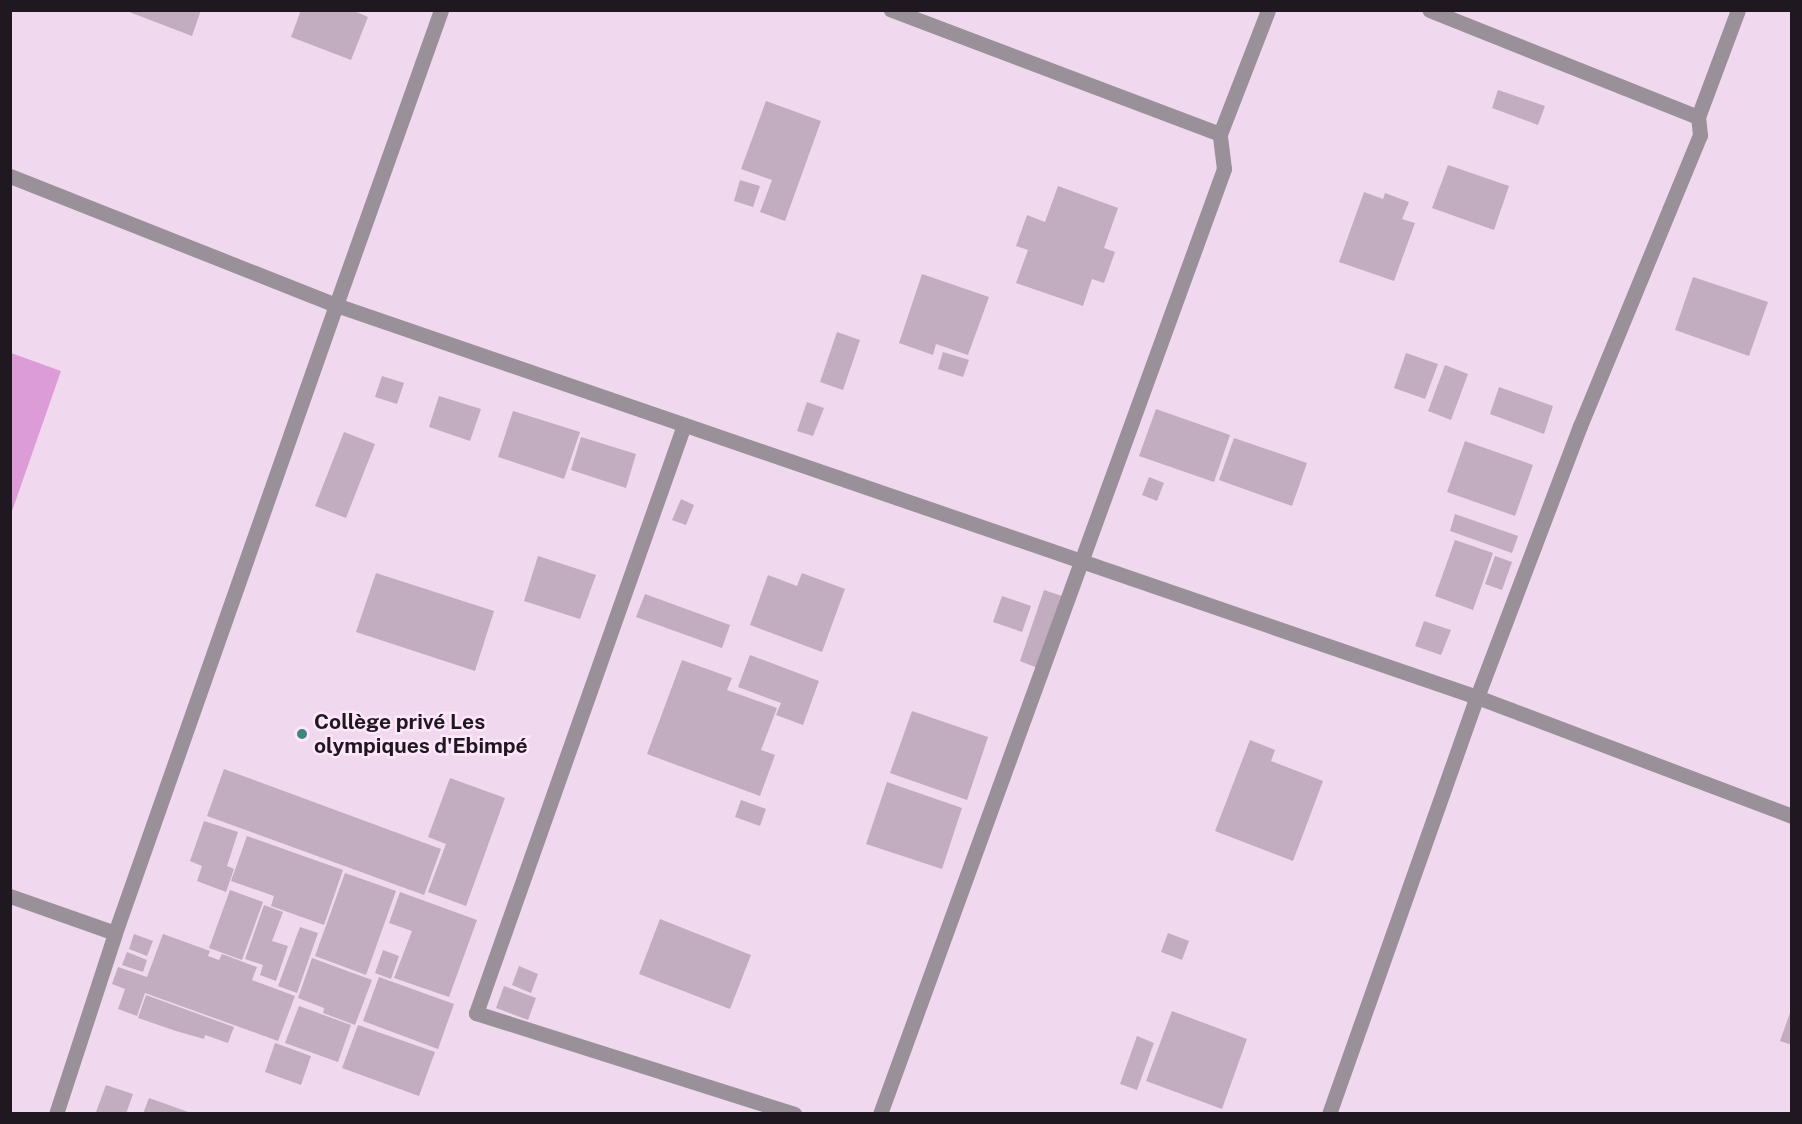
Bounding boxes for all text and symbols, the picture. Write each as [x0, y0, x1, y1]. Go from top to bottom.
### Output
place label: Collège privé Les olympiques d'Ebimpé [314, 709, 528, 759]
marker: Collège privé Les olympiques d'Ebimpé [295, 727, 309, 741]

